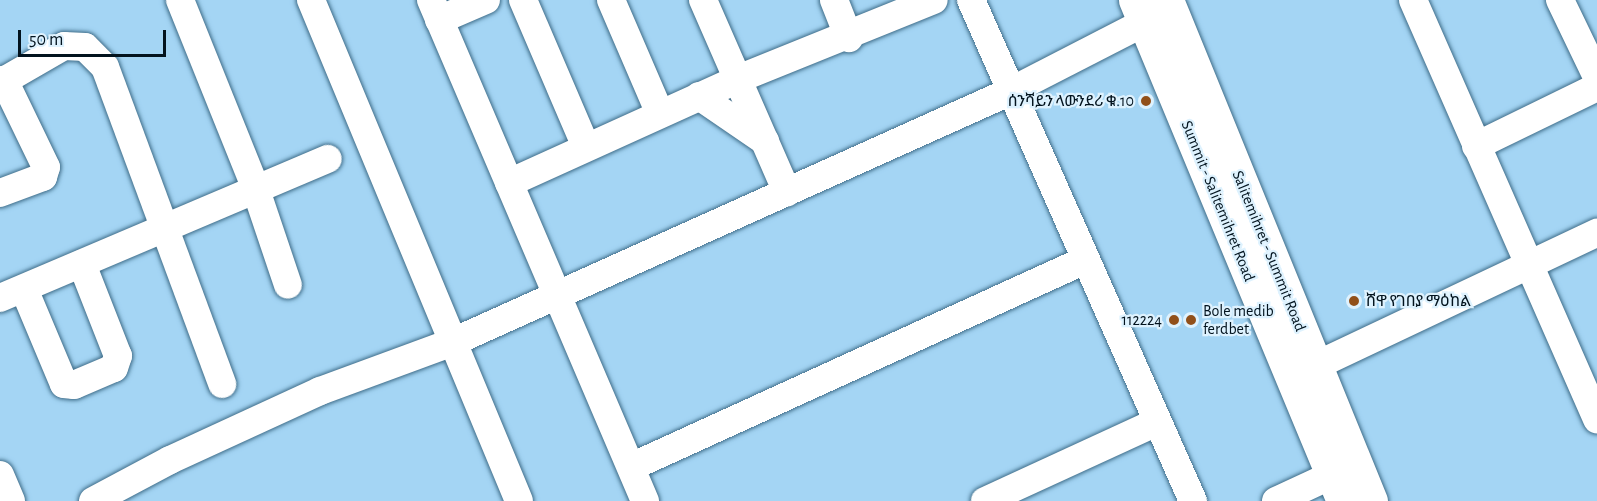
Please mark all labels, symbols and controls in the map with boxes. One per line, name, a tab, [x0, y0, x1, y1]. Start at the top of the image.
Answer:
scale bar	[21, 18, 170, 56]
text: 50 m	[29, 31, 63, 49]
place label: ሰንሻይን ላውንደሪ ቁ.10	[1008, 91, 1134, 111]
marker: ሰንሻይን ላውንደሪ ቁ.10	[1139, 94, 1153, 108]
street label: Summit - Salitemihret Road	[1177, 118, 1259, 284]
street label: Salitemihret - Summit Road	[1228, 168, 1310, 334]
place label: ሸዋ የገበያ ማዕከል	[1366, 291, 1471, 311]
marker: ሸዋ የገበያ ማዕከል	[1347, 294, 1361, 308]
place label: Bole medib ferdbet	[1203, 301, 1274, 339]
place label: 112224	[1121, 310, 1162, 330]
marker: 112224	[1167, 313, 1181, 327]
marker: Bole medib ferdbet	[1184, 313, 1198, 327]

